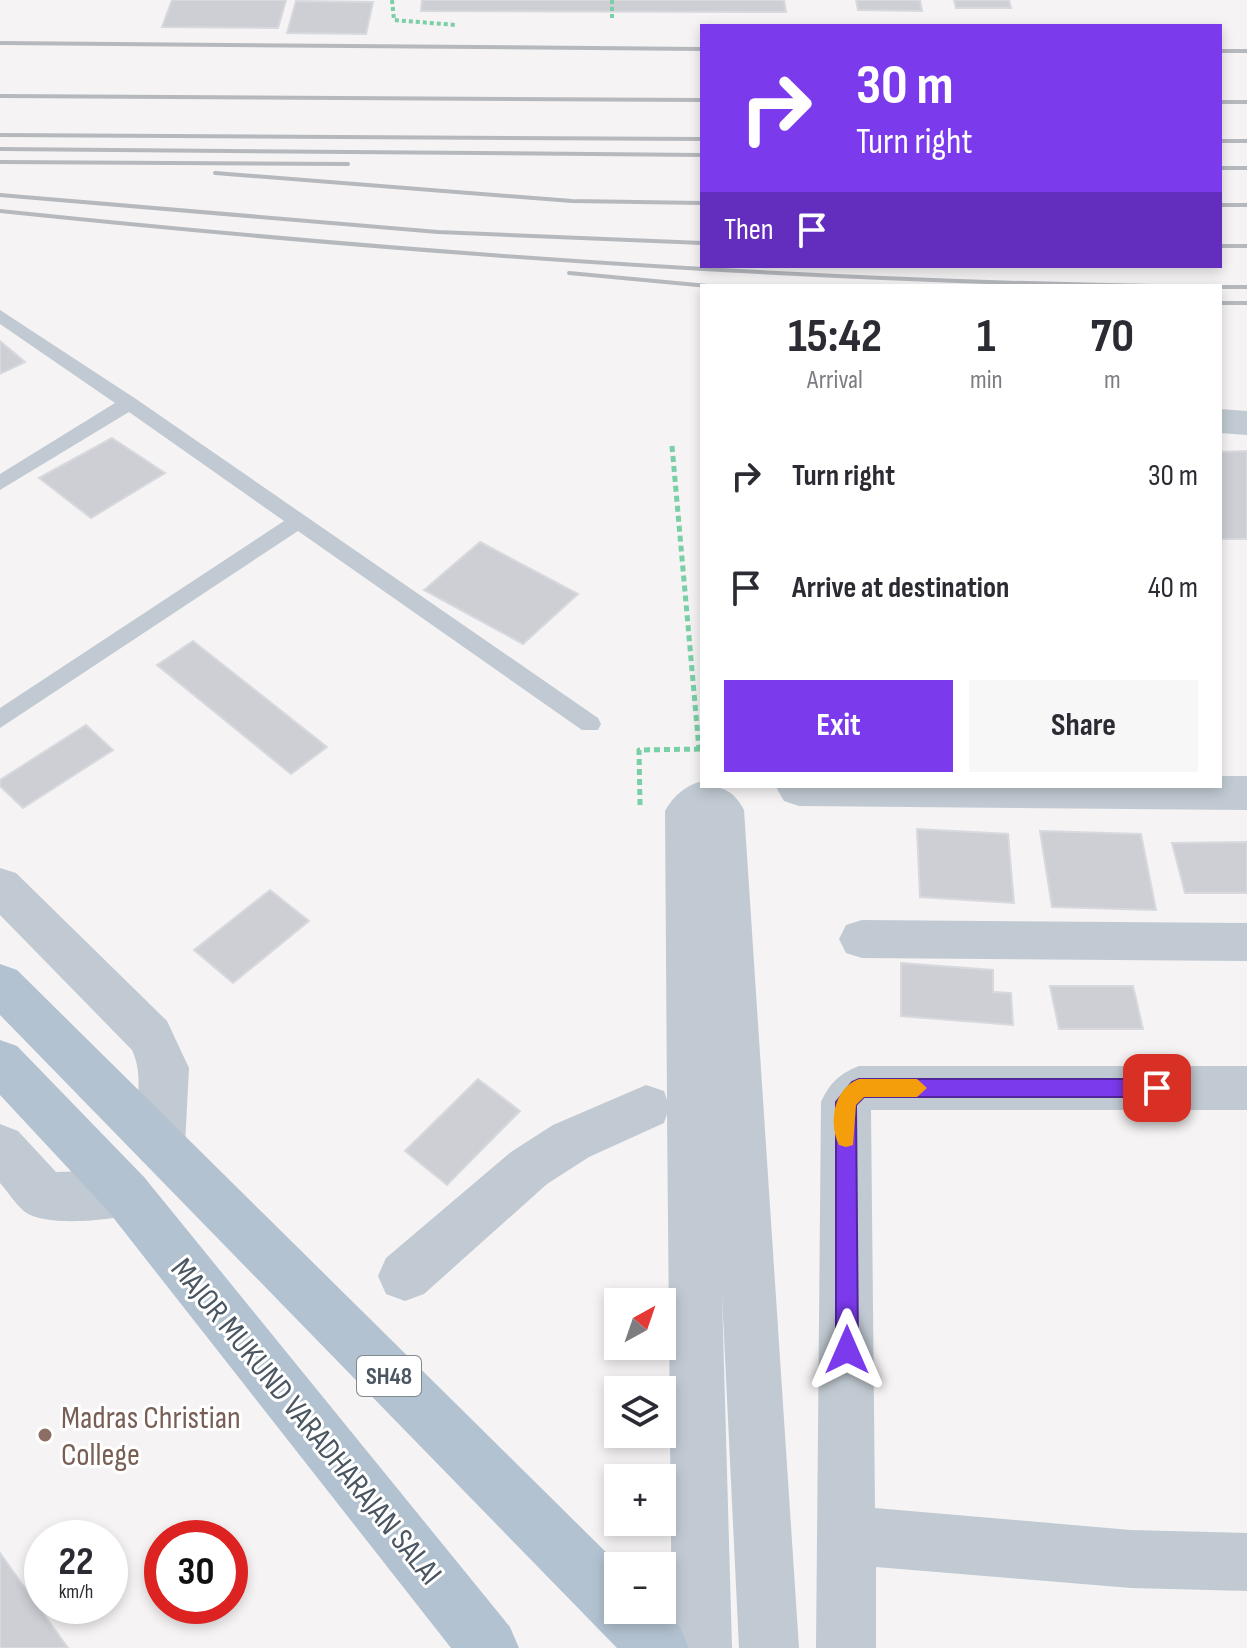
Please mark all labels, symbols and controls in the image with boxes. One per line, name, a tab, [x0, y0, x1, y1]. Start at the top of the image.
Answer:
text: 30 m	[856, 53, 954, 120]
icon: right	[724, 56, 828, 160]
text: Turn right	[856, 121, 973, 164]
icon: arrive	[790, 208, 834, 252]
text: Then	[724, 212, 774, 248]
text: 15:42	[788, 308, 882, 365]
text: 1	[977, 308, 996, 365]
text: 70	[1091, 308, 1134, 365]
text: Arrival	[807, 365, 863, 396]
text: min	[970, 365, 1003, 396]
text: m	[1104, 365, 1121, 396]
icon: right	[724, 454, 768, 498]
text: Turn right	[792, 458, 895, 494]
text: 30 m	[1148, 458, 1198, 494]
icon: arrive	[724, 566, 768, 610]
text: Arrive at destination	[792, 570, 1009, 606]
text: 40 m	[1148, 570, 1198, 606]
button: Exit	[724, 680, 953, 772]
button: Share	[969, 680, 1198, 772]
pin	[1123, 1054, 1191, 1122]
icon: arrive	[1135, 1066, 1179, 1110]
street label: MAJOR MUKUND VARADHARAJAN SALAI	[162, 1251, 450, 1593]
north arrow	[604, 1288, 676, 1360]
map controls	[604, 1288, 676, 1624]
position arrow	[805, 1308, 889, 1392]
road number: SH48	[357, 1356, 421, 1396]
button: layers	[604, 1376, 676, 1448]
place label: Madras Christian College	[61, 1399, 241, 1475]
marker: Madras Christian College	[36, 1426, 54, 1444]
button: +	[604, 1464, 676, 1536]
speed limit sign: 30	[144, 1520, 248, 1624]
text: 22	[58, 1538, 94, 1586]
button: −	[604, 1552, 676, 1624]
text: km/h	[59, 1580, 93, 1604]

